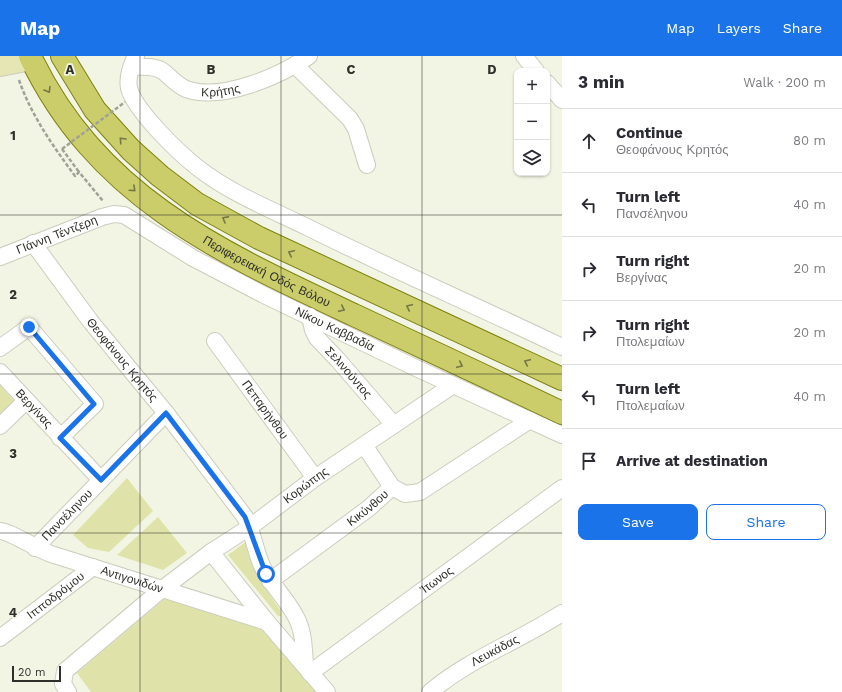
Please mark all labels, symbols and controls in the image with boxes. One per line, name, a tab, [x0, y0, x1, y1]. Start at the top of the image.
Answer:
text: Map	[20, 17, 60, 40]
text: Map	[666, 20, 695, 36]
text: Layers	[717, 20, 761, 36]
text: Share	[783, 20, 822, 36]
text: A	[66, 62, 75, 77]
text: B	[207, 62, 216, 77]
text: C	[347, 62, 356, 77]
text: D	[487, 62, 497, 77]
map controls	[514, 68, 550, 176]
button: +	[514, 68, 550, 104]
text: 3 min	[578, 72, 624, 92]
text: Walk · 200 m	[743, 75, 826, 90]
street label: Κρήτης	[201, 81, 241, 100]
one-way arrow	[44, 86, 51, 93]
button: −	[514, 104, 550, 140]
text: Continue	[616, 124, 683, 142]
text: 1	[10, 128, 16, 143]
icon: ahead	[578, 130, 600, 152]
text: 80 m	[793, 133, 826, 148]
one-way arrow	[120, 137, 127, 145]
button: layers	[514, 140, 550, 176]
text: Θεοφάνους Κρητός	[616, 142, 729, 157]
one-way arrow	[128, 184, 135, 191]
text: Turn left	[616, 188, 680, 206]
icon: left	[578, 194, 600, 216]
text: 40 m	[793, 197, 826, 212]
text: Πανσέληνου	[616, 206, 688, 221]
street label: ΓΙάννη Τέντζερη	[14, 213, 99, 257]
one-way arrow	[222, 217, 229, 224]
street label: Περιφερειακή Οδός Βόλου	[200, 233, 333, 310]
one-way arrow	[287, 250, 295, 258]
text: Turn right	[616, 252, 689, 270]
icon: right	[578, 258, 600, 280]
text: 20 m	[794, 261, 826, 276]
text: Βεργίνας	[616, 270, 668, 285]
text: 2	[9, 287, 17, 302]
street label: Νίκου Καββαδία	[293, 304, 377, 354]
one-way arrow	[338, 304, 346, 312]
one-way arrow	[406, 304, 413, 312]
street label: Θεοφάνους Κρητός	[84, 315, 161, 405]
text: Turn right	[616, 316, 689, 334]
route end	[20, 318, 38, 336]
icon: right	[578, 322, 600, 344]
text: 20 m	[794, 325, 826, 340]
text: Πτολεμαίων	[616, 334, 685, 349]
street label: Σελινούντος	[322, 344, 375, 401]
one-way arrow	[523, 359, 531, 367]
one-way arrow	[456, 360, 463, 368]
street label: Πεπαρήνθου	[239, 378, 291, 442]
text: Turn left	[616, 380, 680, 398]
street label: Βεργίνας	[13, 386, 56, 431]
icon: left	[578, 386, 600, 408]
text: 40 m	[793, 389, 826, 404]
text: Πτολεμαίων	[616, 398, 685, 413]
text: 3	[9, 446, 17, 461]
icon: arrive	[578, 450, 600, 472]
text: Arrive at destination	[616, 452, 768, 470]
street label: Κορώπης	[281, 464, 331, 506]
street label: Πανσέληνου	[39, 486, 95, 544]
street label: Κικύνθου	[344, 487, 391, 529]
button: Save	[578, 504, 698, 540]
button: Share	[706, 504, 826, 540]
street label: Αντιγονιδών	[99, 563, 165, 596]
street label: Ίτωνος	[417, 563, 456, 597]
route start	[257, 565, 275, 583]
street label: Ιπποδρόμου	[24, 569, 87, 622]
text: 4	[9, 605, 18, 620]
street label: Λευκάδας	[468, 632, 521, 669]
scale bar	[12, 664, 61, 683]
text: 20 m	[18, 666, 46, 679]

